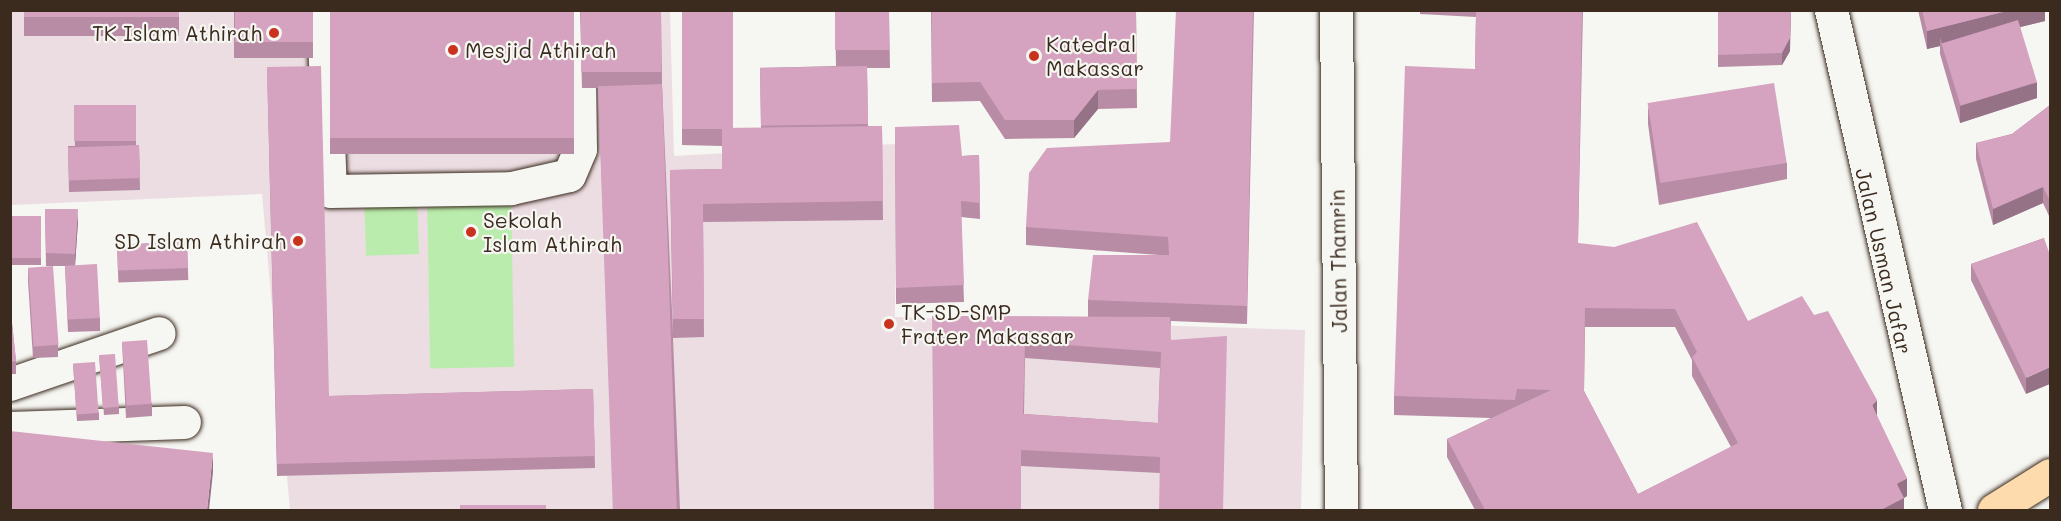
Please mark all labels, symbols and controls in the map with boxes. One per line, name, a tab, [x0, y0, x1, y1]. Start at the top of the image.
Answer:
place label: TK Islam Athirah	[92, 20, 262, 46]
marker: TK Islam Athirah	[267, 26, 281, 40]
place label: Katedral Makassar	[1046, 31, 1144, 81]
place label: Mesjid Athirah	[465, 37, 616, 63]
marker: Mesjid Athirah	[446, 43, 460, 57]
marker: Katedral Makassar	[1027, 49, 1041, 63]
street label: Jalan Usman Jafar	[1850, 166, 1918, 356]
street label: Jalan Thamrin	[1324, 189, 1352, 333]
place label: Sekolah Islam Athirah	[483, 207, 622, 257]
marker: Sekolah Islam Athirah	[464, 225, 478, 239]
place label: SD Islam Athirah	[114, 228, 286, 254]
marker: SD Islam Athirah	[291, 234, 305, 248]
place label: TK-SD-SMP Frater Makassar	[901, 299, 1074, 349]
marker: TK-SD-SMP Frater Makassar	[882, 317, 896, 331]

